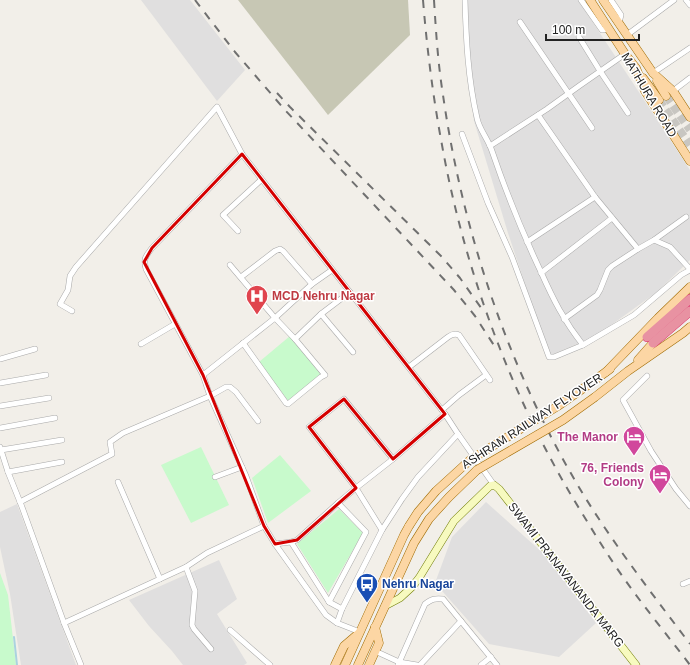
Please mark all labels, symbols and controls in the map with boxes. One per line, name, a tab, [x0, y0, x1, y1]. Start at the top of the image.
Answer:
scale bar	[546, 16, 639, 42]
text: 100 m	[552, 23, 585, 37]
street label: MATHURA ROAD	[618, 50, 680, 140]
hospital icon: MCD Nehru Nagar	[244, 283, 270, 316]
place label: MCD Nehru Nagar	[272, 289, 375, 303]
street label: ASHRAM RAILWAY FLYOVER	[459, 370, 605, 472]
hotel icon: The Manor	[621, 424, 647, 457]
place label: The Manor	[557, 430, 618, 444]
place label: 76, Friends Colony	[581, 461, 644, 489]
hotel icon: 76, Friends Colony	[647, 462, 673, 495]
street label: SWAMI PRANAVANANDA MARG	[505, 500, 627, 650]
bus stop icon: Nehru Nagar	[354, 571, 380, 604]
place label: Nehru Nagar	[382, 577, 454, 591]

